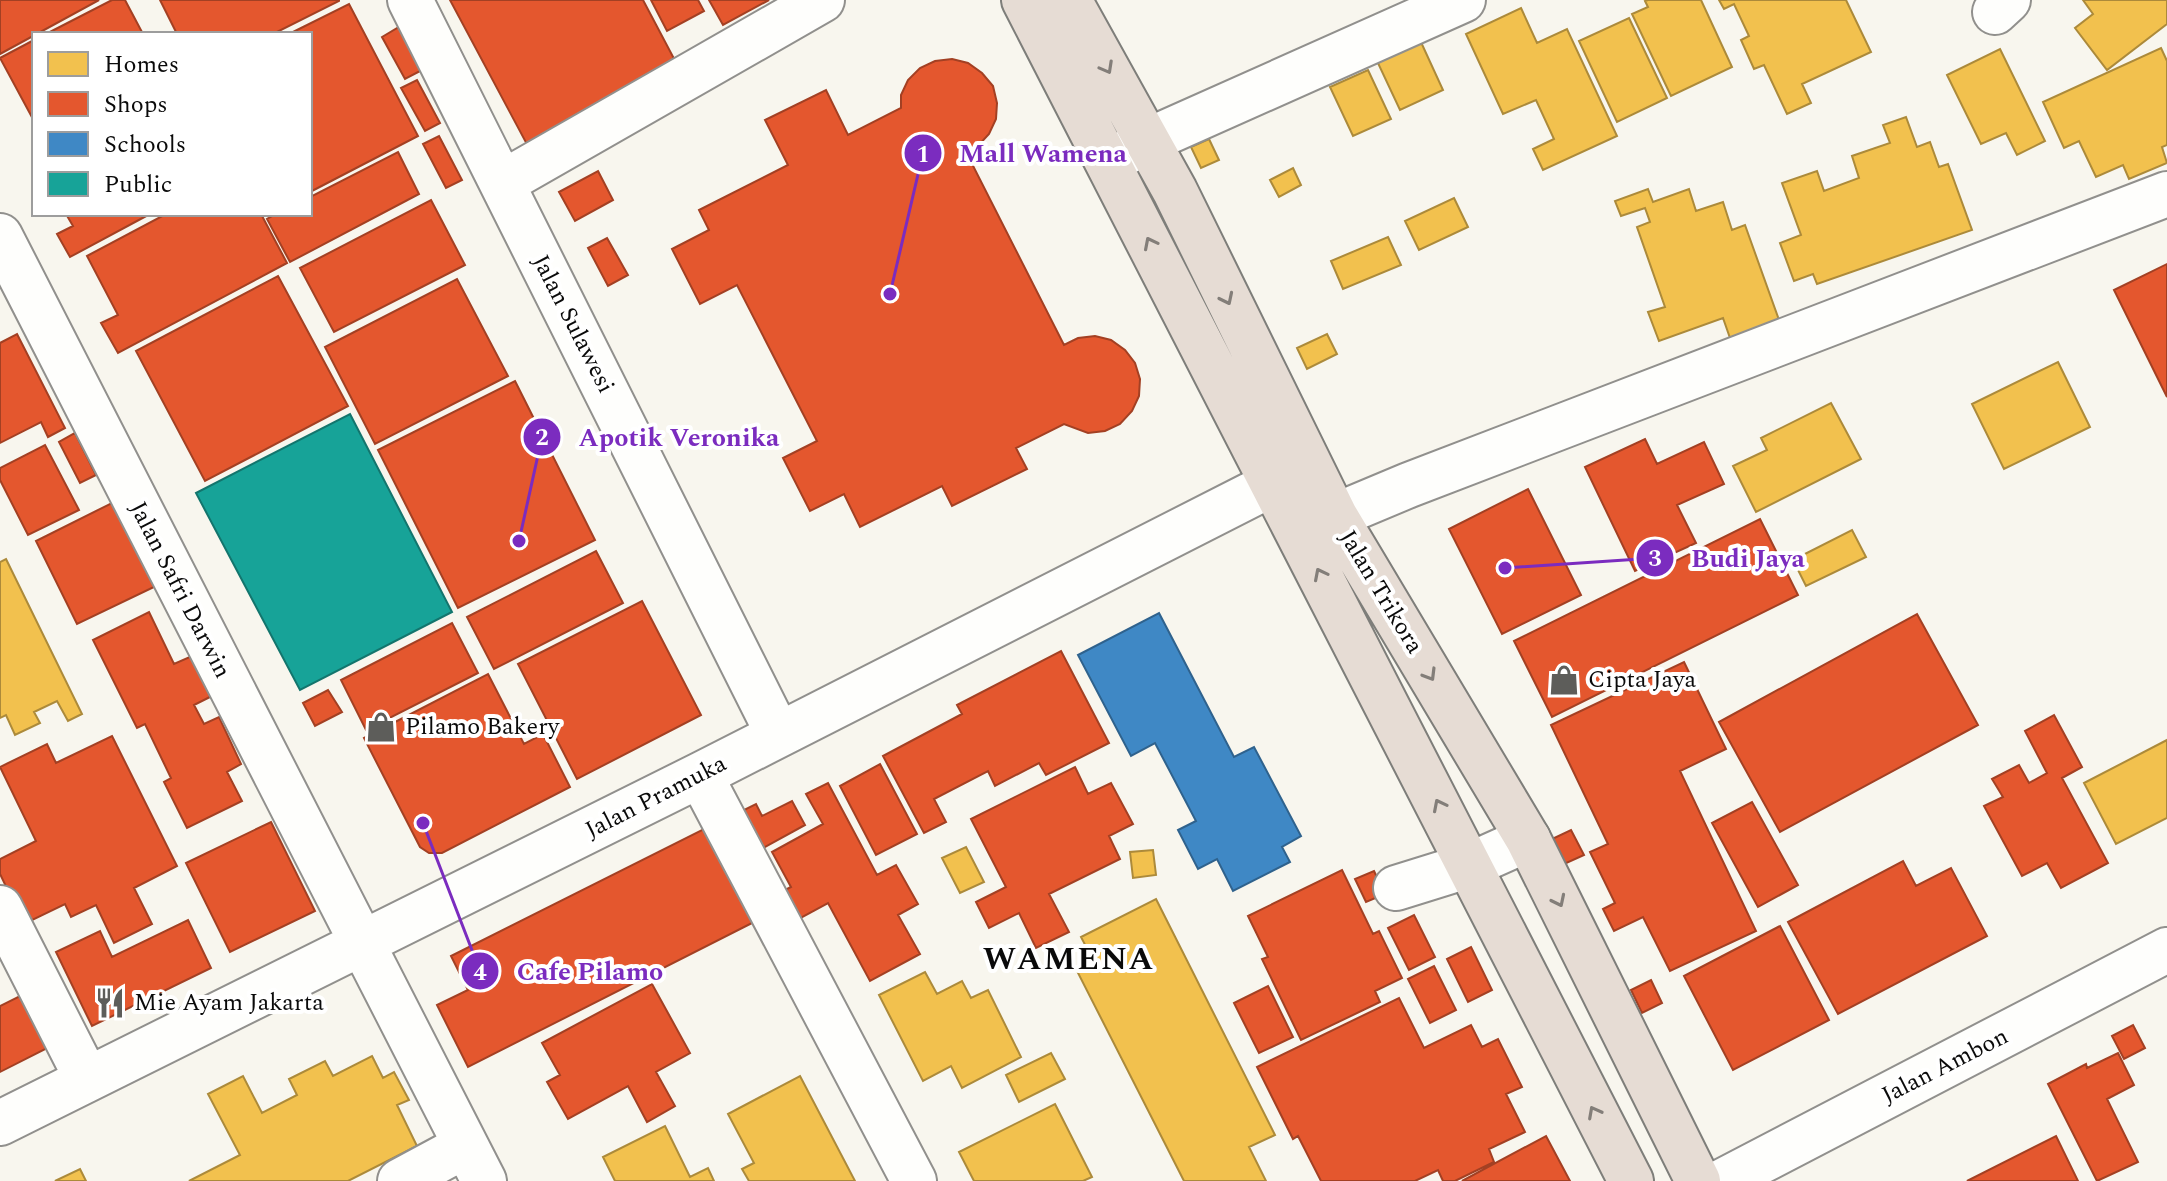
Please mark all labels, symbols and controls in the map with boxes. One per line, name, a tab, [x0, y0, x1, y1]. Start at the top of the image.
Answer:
legend	[32, 32, 312, 216]
text: Homes	[104, 47, 179, 83]
one-way arrow	[1097, 60, 1112, 74]
text: Shops	[104, 87, 168, 123]
text: Schools	[104, 127, 186, 163]
callout: Mall Wamena	[903, 128, 1143, 178]
text: Mall Wamena	[959, 134, 1128, 174]
text: 1	[916, 137, 930, 173]
text: Public	[104, 167, 172, 203]
one-way arrow	[1144, 237, 1160, 252]
street label: Jalan Sulawesi	[523, 248, 623, 400]
one-way arrow	[1217, 290, 1233, 305]
callout: Apotik Veronika	[522, 412, 795, 462]
text: Apotik Veronika	[579, 418, 780, 458]
text: 2	[535, 420, 549, 456]
street label: Jalan Safri Darwin	[120, 495, 240, 685]
street label: Jalan Trikora	[1330, 523, 1432, 661]
callout: Budi Jaya	[1635, 533, 1821, 583]
text: Budi Jaya	[1691, 539, 1806, 579]
text: 3	[1648, 541, 1662, 577]
one-way arrow	[1314, 568, 1330, 582]
place label: Cipta Jaya	[1588, 662, 1697, 698]
shop icon: Cipta Jaya	[1547, 663, 1581, 697]
one-way arrow	[1420, 666, 1436, 681]
place label: Pilamo Bakery	[405, 709, 561, 745]
shop icon: Pilamo Bakery	[364, 710, 398, 744]
street label: Jalan Pramuka	[579, 746, 733, 848]
one-way arrow	[1434, 799, 1449, 813]
one-way arrow	[1549, 892, 1564, 907]
district label: WAMENA	[983, 935, 1155, 984]
callout: Cafe Pilamo	[460, 946, 679, 996]
text: Cafe Pilamo	[517, 952, 663, 992]
text: 4	[473, 955, 487, 991]
place label: Mie Ayam Jakarta	[134, 985, 324, 1021]
restaurant icon: Mie Ayam Jakarta	[93, 986, 127, 1020]
street label: Jalan Ambon	[1875, 1019, 2015, 1113]
one-way arrow	[1589, 1106, 1604, 1120]

